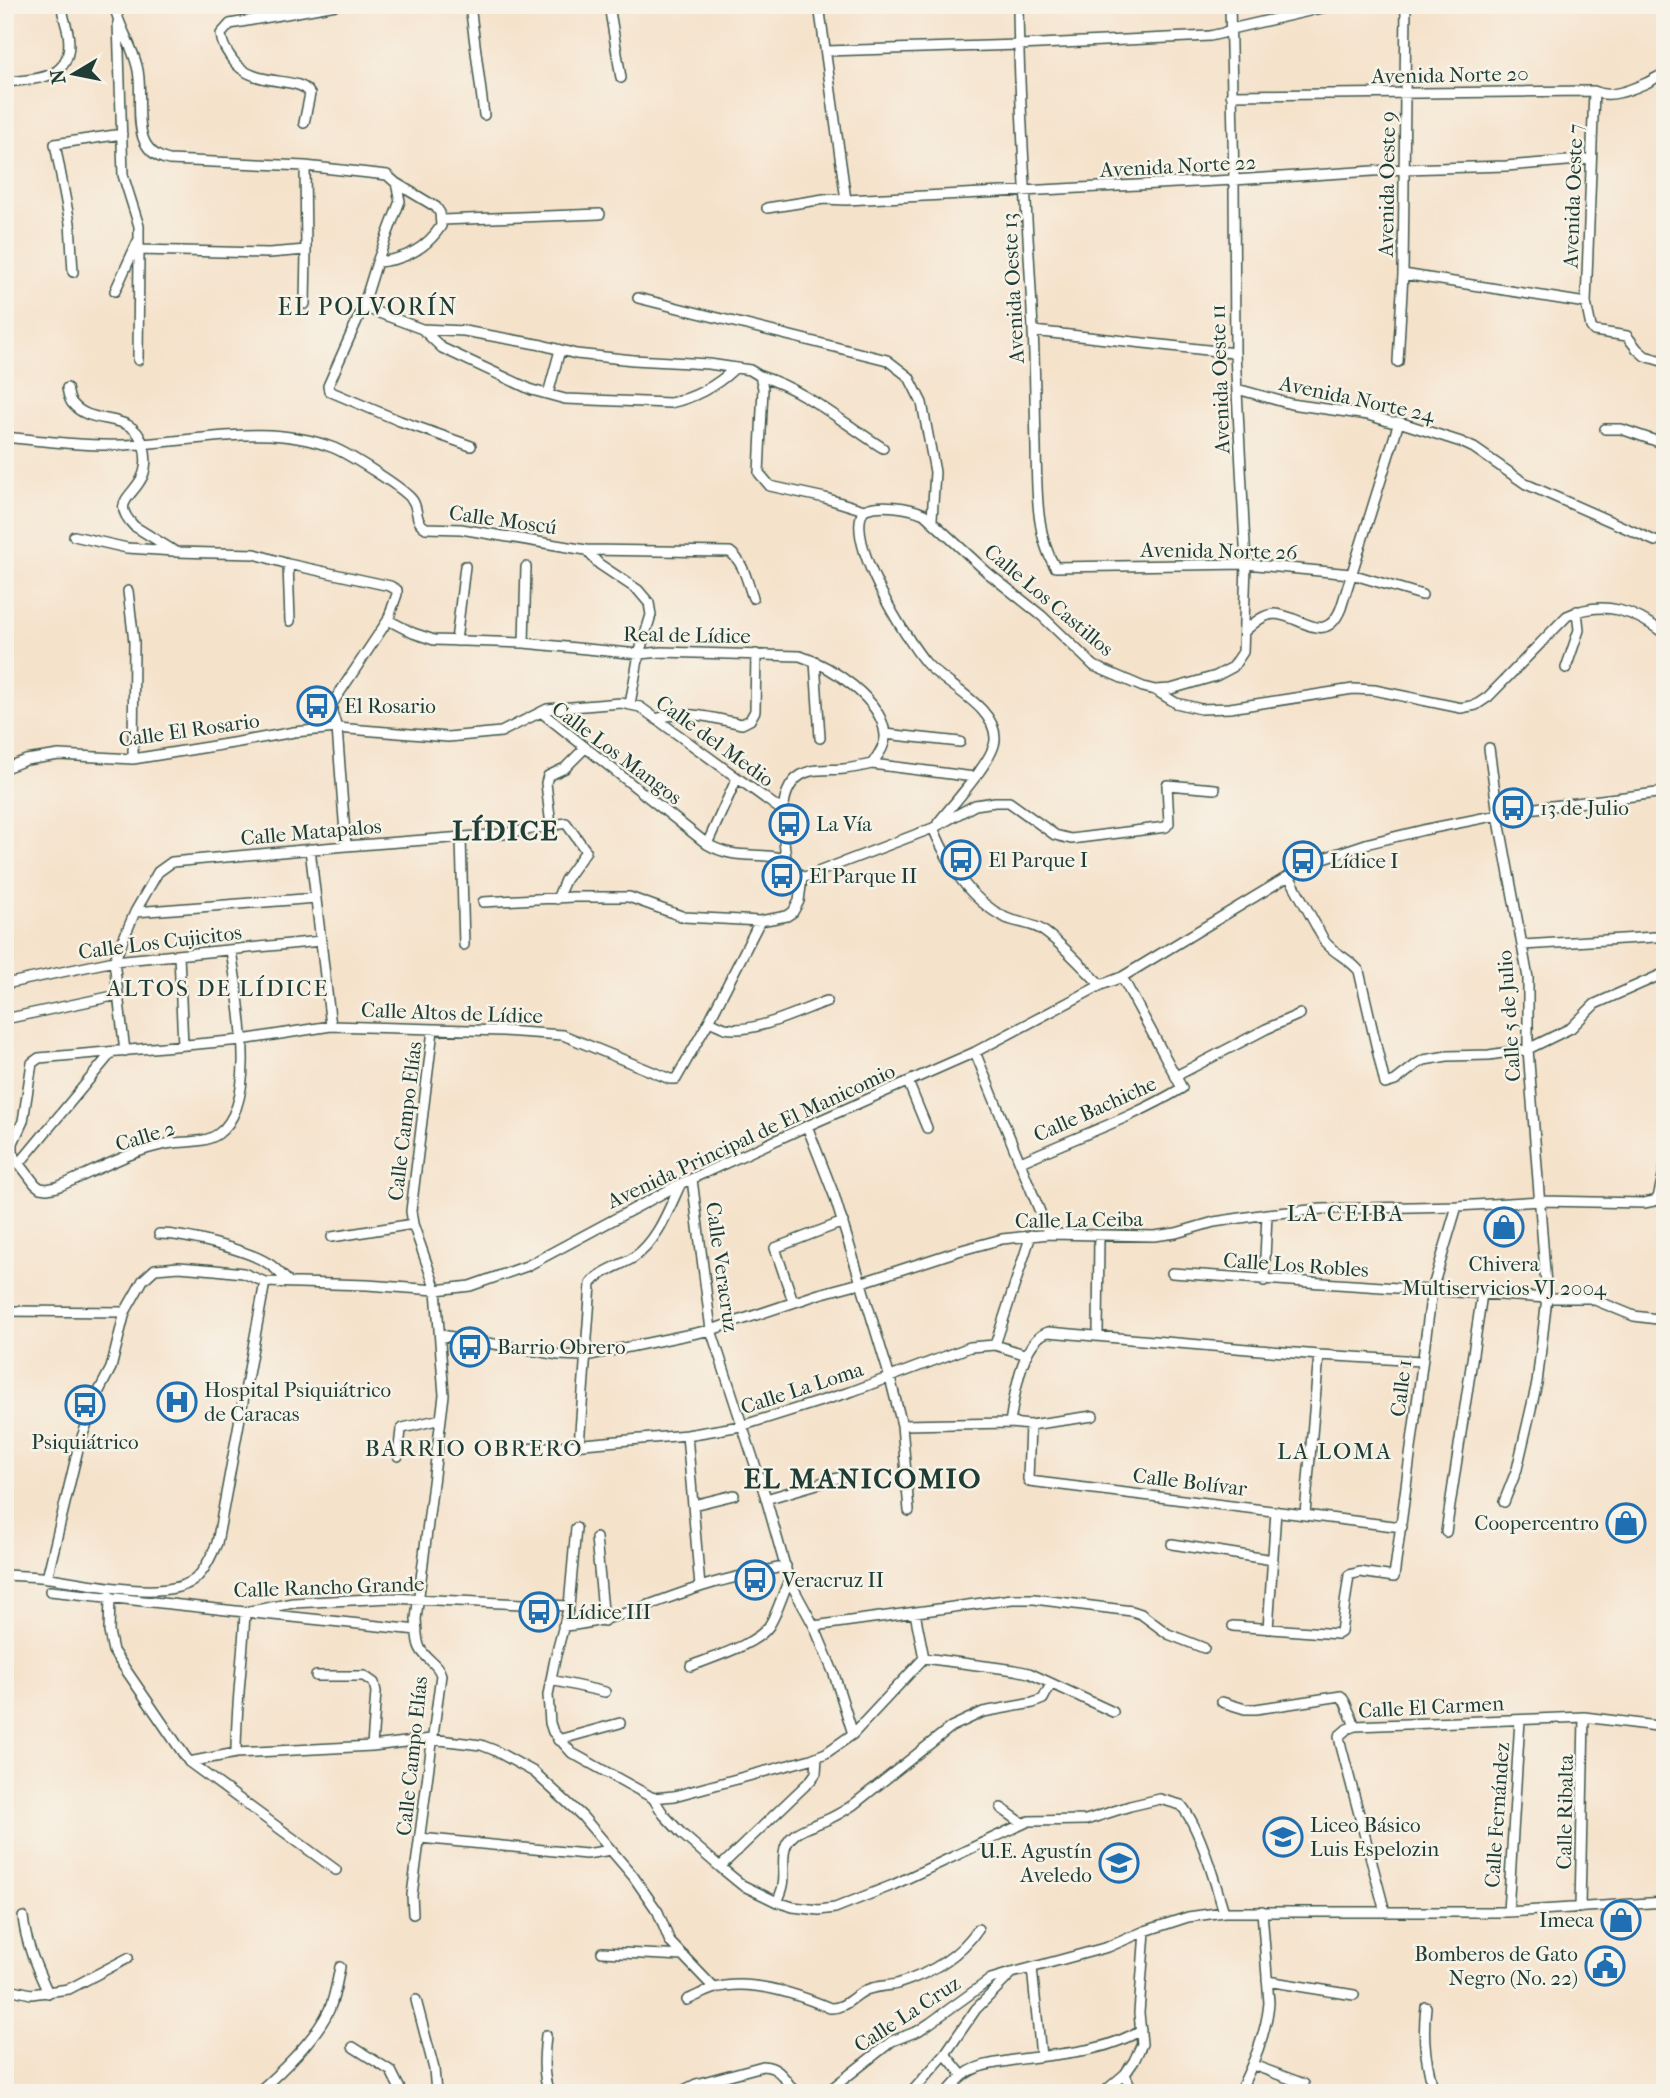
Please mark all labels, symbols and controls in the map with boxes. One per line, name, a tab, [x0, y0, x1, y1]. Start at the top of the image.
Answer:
north arrow	[38, 38, 108, 108]
street label: Avenida Norte 20	[1370, 62, 1529, 88]
text: N	[46, 67, 70, 86]
street label: Avenida Oeste 9	[1374, 111, 1400, 258]
street label: Avenida Oeste 7	[1558, 123, 1588, 270]
street label: Avenida Norte 22	[1098, 150, 1257, 182]
street label: Avenida Oeste 13	[997, 212, 1029, 365]
district label: EL POLVORÍN	[278, 292, 458, 321]
street label: Avenida Oeste 11	[1205, 304, 1235, 455]
street label: Avenida Norte 24	[1276, 371, 1437, 427]
street label: Calle Moscú	[448, 501, 559, 539]
street label: Avenida Norte 26	[1139, 538, 1298, 564]
street label: Calle Los Castillos	[980, 539, 1119, 661]
street label: Real de Lídice	[623, 622, 751, 648]
bus stop icon: El Rosario	[296, 685, 338, 727]
street label: Calle del Medio	[651, 690, 779, 792]
place label: El Rosario	[344, 694, 436, 718]
street label: Calle Los Mangos	[547, 696, 687, 810]
street label: Calle El Rosario	[117, 708, 261, 752]
bus stop icon: 13 de Julio	[1492, 787, 1534, 829]
place label: 13 de Julio	[1540, 796, 1629, 820]
bus stop icon: La Vía	[768, 803, 810, 845]
place label: La Vía	[816, 812, 872, 836]
street label: Calle Matapalos	[239, 814, 383, 850]
district label: LÍDICE	[452, 814, 560, 847]
bus stop icon: El Parque I	[940, 839, 982, 881]
bus stop icon: Lídice I	[1282, 840, 1324, 882]
place label: El Parque I	[988, 848, 1088, 872]
place label: Lídice I	[1330, 849, 1399, 873]
bus stop icon: El Parque II	[761, 855, 803, 897]
place label: El Parque II	[809, 864, 917, 888]
street label: Calle Los Cujicitos	[77, 920, 243, 964]
street label: Calle 5 de Julio	[1492, 949, 1526, 1083]
district label: ALTOS DE LÍDICE	[106, 975, 329, 1002]
street label: Calle Altos de Lídice	[361, 998, 543, 1028]
street label: Calle Campo Elías	[383, 1040, 427, 1202]
street label: Avenida Principal de El Manicomio	[602, 1059, 899, 1214]
street label: Calle Bachiche	[1030, 1071, 1160, 1147]
street label: Calle 2	[112, 1116, 178, 1156]
street label: Calle Veracruz	[701, 1200, 743, 1334]
district label: LA CEIBA	[1287, 1200, 1405, 1227]
shop icon: Chivera Multiservicios VJ 2004	[1483, 1206, 1525, 1248]
street label: Calle La Ceiba	[1015, 1207, 1144, 1233]
street label: Calle Los Robles	[1222, 1248, 1370, 1282]
place label: Chivera Multiservicios VJ 2004	[1402, 1252, 1607, 1300]
bus stop icon: Barrio Obrero	[449, 1326, 491, 1368]
place label: Barrio Obrero	[497, 1335, 626, 1359]
street label: Calle La Loma	[738, 1357, 867, 1419]
street label: Calle 1	[1386, 1358, 1416, 1418]
place label: Hospital Psiquiátrico de Caracas	[204, 1378, 391, 1426]
hospital icon: Hospital Psiquiátrico de Caracas	[156, 1381, 198, 1423]
bus stop icon: Psiquiátrico	[64, 1384, 106, 1426]
place label: Psiquiátrico	[31, 1430, 139, 1454]
district label: BARRIO OBRERO	[365, 1435, 583, 1462]
district label: LA LOMA	[1277, 1438, 1393, 1465]
district label: EL MANICOMIO	[744, 1462, 982, 1495]
street label: Calle Bolívar	[1131, 1463, 1249, 1501]
shop icon: Coopercentro	[1605, 1502, 1647, 1544]
place label: Coopercentro	[1474, 1511, 1599, 1535]
bus stop icon: Veracruz II	[734, 1559, 776, 1601]
place label: Veracruz II	[781, 1568, 884, 1592]
street label: Calle Rancho Grande	[233, 1572, 425, 1602]
bus stop icon: Lídice III	[518, 1591, 560, 1633]
place label: Lídice III	[566, 1600, 651, 1624]
street label: Calle Campo Elías	[392, 1675, 432, 1837]
street label: Calle El Carmen	[1357, 1691, 1505, 1723]
street label: Calle Fernández	[1480, 1741, 1514, 1889]
street label: Calle Ribalta	[1552, 1754, 1578, 1870]
place label: Liceo Básico Luis Espelozin	[1310, 1813, 1439, 1861]
school or university icon: Liceo Básico Luis Espelozin	[1262, 1816, 1304, 1858]
place label: U.E. Agustín Aveledo	[980, 1839, 1092, 1887]
school or university icon: U.E. Agustín Aveledo	[1098, 1842, 1140, 1884]
shop icon: Imeca	[1600, 1899, 1642, 1941]
place label: Imeca	[1539, 1908, 1594, 1932]
place label: Bomberos de Gato Negro (No. 22)	[1414, 1942, 1578, 1990]
public building icon: Bomberos de Gato Negro (No. 22)	[1584, 1945, 1626, 1987]
street label: Calle La Cruz	[850, 1971, 964, 2057]

